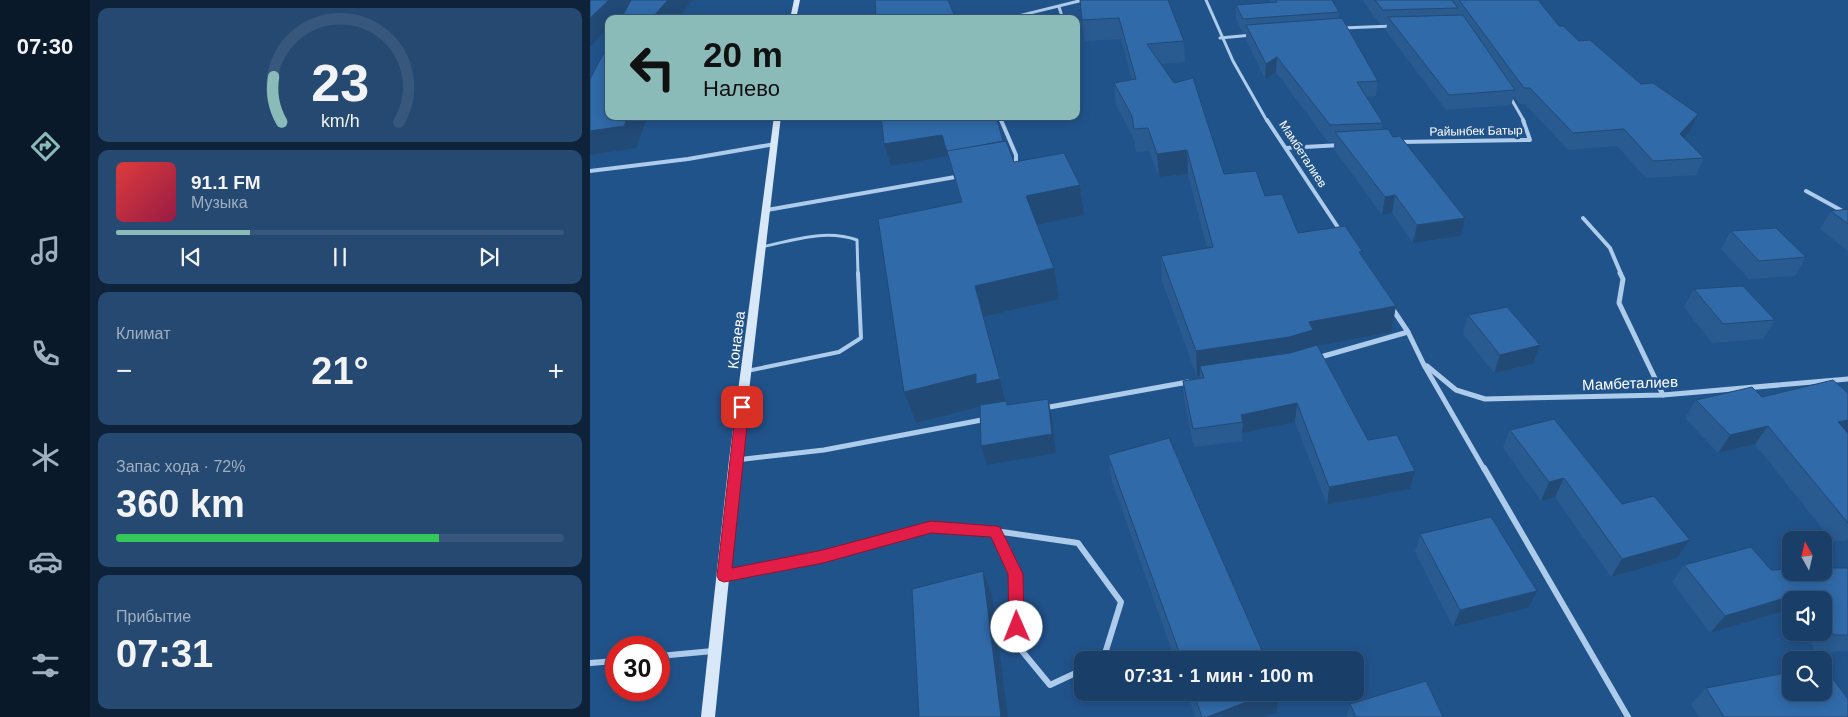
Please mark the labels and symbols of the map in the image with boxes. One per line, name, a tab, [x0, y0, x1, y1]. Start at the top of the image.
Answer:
street label: Мамбеталиев	[1276, 118, 1330, 190]
street label: Райынбек Батыр	[1429, 123, 1523, 139]
street label: Конаева	[724, 309, 748, 370]
street label: Мамбеталиев	[1582, 373, 1678, 393]
pin	[721, 386, 763, 428]
north arrow	[1782, 531, 1832, 581]
position arrow	[990, 600, 1042, 652]
speed limit sign: 30	[605, 636, 670, 701]

